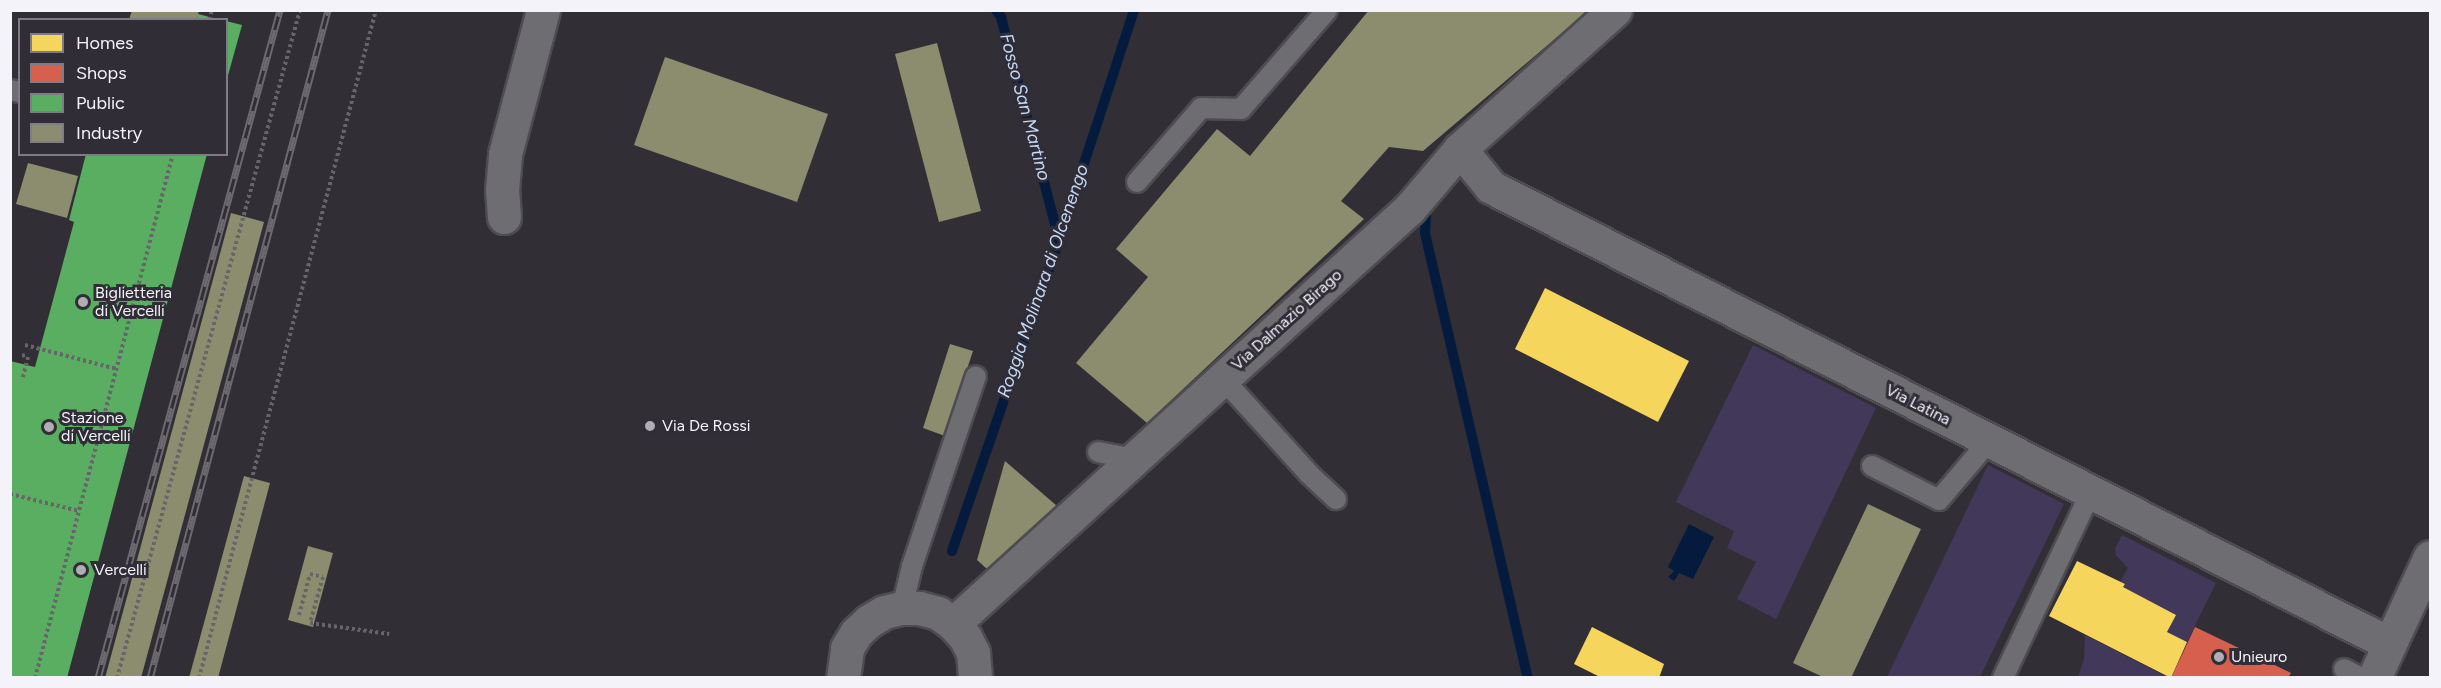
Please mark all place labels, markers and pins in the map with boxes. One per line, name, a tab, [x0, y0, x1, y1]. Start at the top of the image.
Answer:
place label: Biglietteria di Vercelli	[95, 283, 172, 321]
marker: Biglietteria di Vercelli	[76, 295, 90, 309]
place label: Stazione di Vercelli	[61, 408, 131, 446]
place label: Via De Rossi	[662, 416, 751, 436]
marker: Via De Rossi	[643, 419, 657, 433]
marker: Stazione di Vercelli	[42, 420, 56, 434]
place label: Vercelli	[94, 560, 147, 580]
marker: Vercelli	[72, 561, 90, 579]
place label: Unieuro	[2231, 647, 2287, 667]
marker: Unieuro	[2212, 650, 2226, 664]

